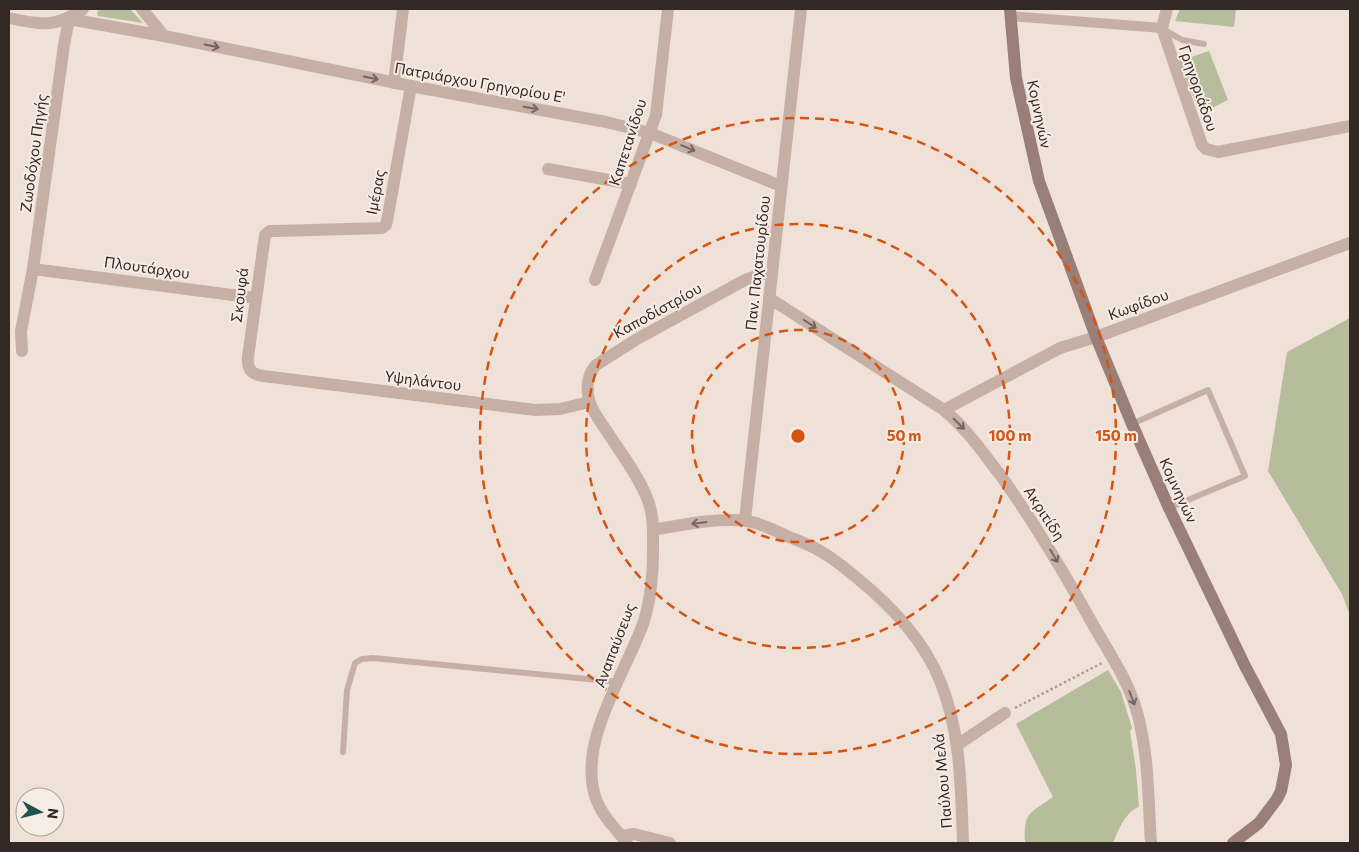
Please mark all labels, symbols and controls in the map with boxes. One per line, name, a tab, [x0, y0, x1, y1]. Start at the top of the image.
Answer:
one-way arrow	[203, 42, 219, 51]
street label: Γρηγοριάδου	[1176, 43, 1222, 133]
street label: Πατριάρχου Γρηγορίου Ε'	[393, 58, 567, 106]
one-way arrow	[363, 74, 379, 84]
street label: Κομνηνών	[1024, 78, 1056, 150]
street label: Ζωοδόχου Πηγής	[16, 93, 50, 213]
street label: Καπετανίδου	[604, 96, 650, 188]
one-way arrow	[522, 104, 538, 113]
one-way arrow	[680, 144, 695, 153]
street label: Ιμέρας	[362, 168, 388, 216]
street label: Παν. Παχατουρίδου	[741, 195, 773, 331]
street label: Πλουτάρχου	[103, 252, 191, 282]
street label: Σκουφά	[227, 267, 251, 323]
street label: Καποδίστρίου	[610, 278, 704, 342]
street label: Κωφίδου	[1105, 285, 1171, 323]
one-way arrow	[803, 319, 817, 329]
street label: Υψηλάντου	[384, 366, 462, 394]
one-way arrow	[953, 418, 966, 430]
text: 50 m	[887, 426, 921, 444]
text: 100 m	[989, 426, 1031, 444]
text: 150 m	[1095, 426, 1137, 444]
centre of rings	[789, 427, 807, 445]
street label: Κομνηνών	[1156, 455, 1202, 526]
street label: Ακριτίδη	[1021, 483, 1069, 543]
one-way arrow	[691, 518, 707, 528]
one-way arrow	[1049, 549, 1059, 563]
street label: Αναπαύσεως	[590, 600, 638, 690]
one-way arrow	[1128, 690, 1137, 705]
street label: Παύλου Μελά	[929, 733, 955, 829]
north arrow	[15, 787, 65, 837]
text: N	[44, 807, 62, 820]

